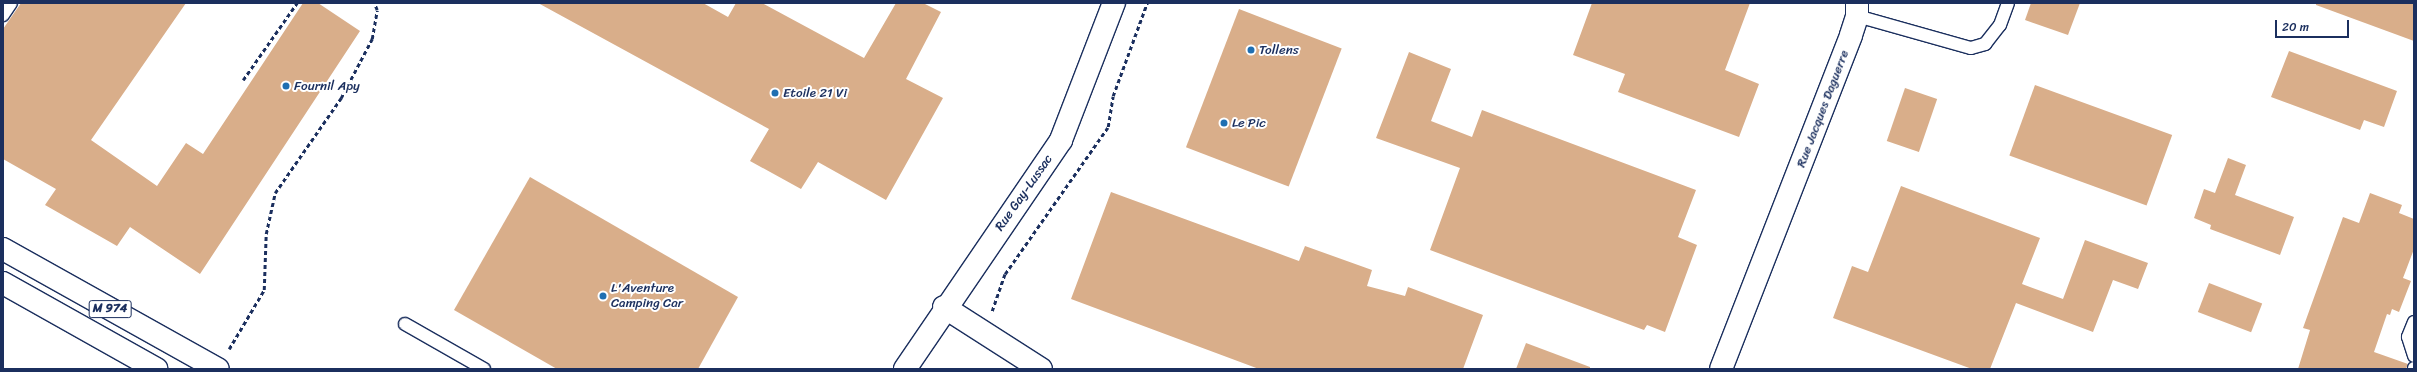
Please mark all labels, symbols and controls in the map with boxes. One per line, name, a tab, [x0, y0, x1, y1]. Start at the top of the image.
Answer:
scale bar	[2277, 12, 2351, 38]
text: 20 m	[2282, 16, 2309, 38]
place label: Tollens	[1259, 42, 1299, 58]
marker: Tollens	[1246, 45, 1256, 55]
street label: Rue Jacques Daguerre	[1794, 48, 1852, 170]
place label: Fournil Apy	[294, 78, 360, 94]
marker: Fournil Apy	[281, 81, 291, 91]
place label: Etoile 21 Vi	[783, 85, 847, 101]
marker: Etoile 21 Vi	[770, 88, 780, 98]
place label: Le Pic	[1232, 115, 1266, 131]
marker: Le Pic	[1219, 118, 1229, 128]
street label: Rue Gay-Lussac	[992, 152, 1056, 234]
place label: L'Aventure Camping Car	[611, 281, 683, 312]
marker: L'Aventure Camping Car	[598, 291, 608, 301]
road number: M 974	[88, 299, 132, 319]

